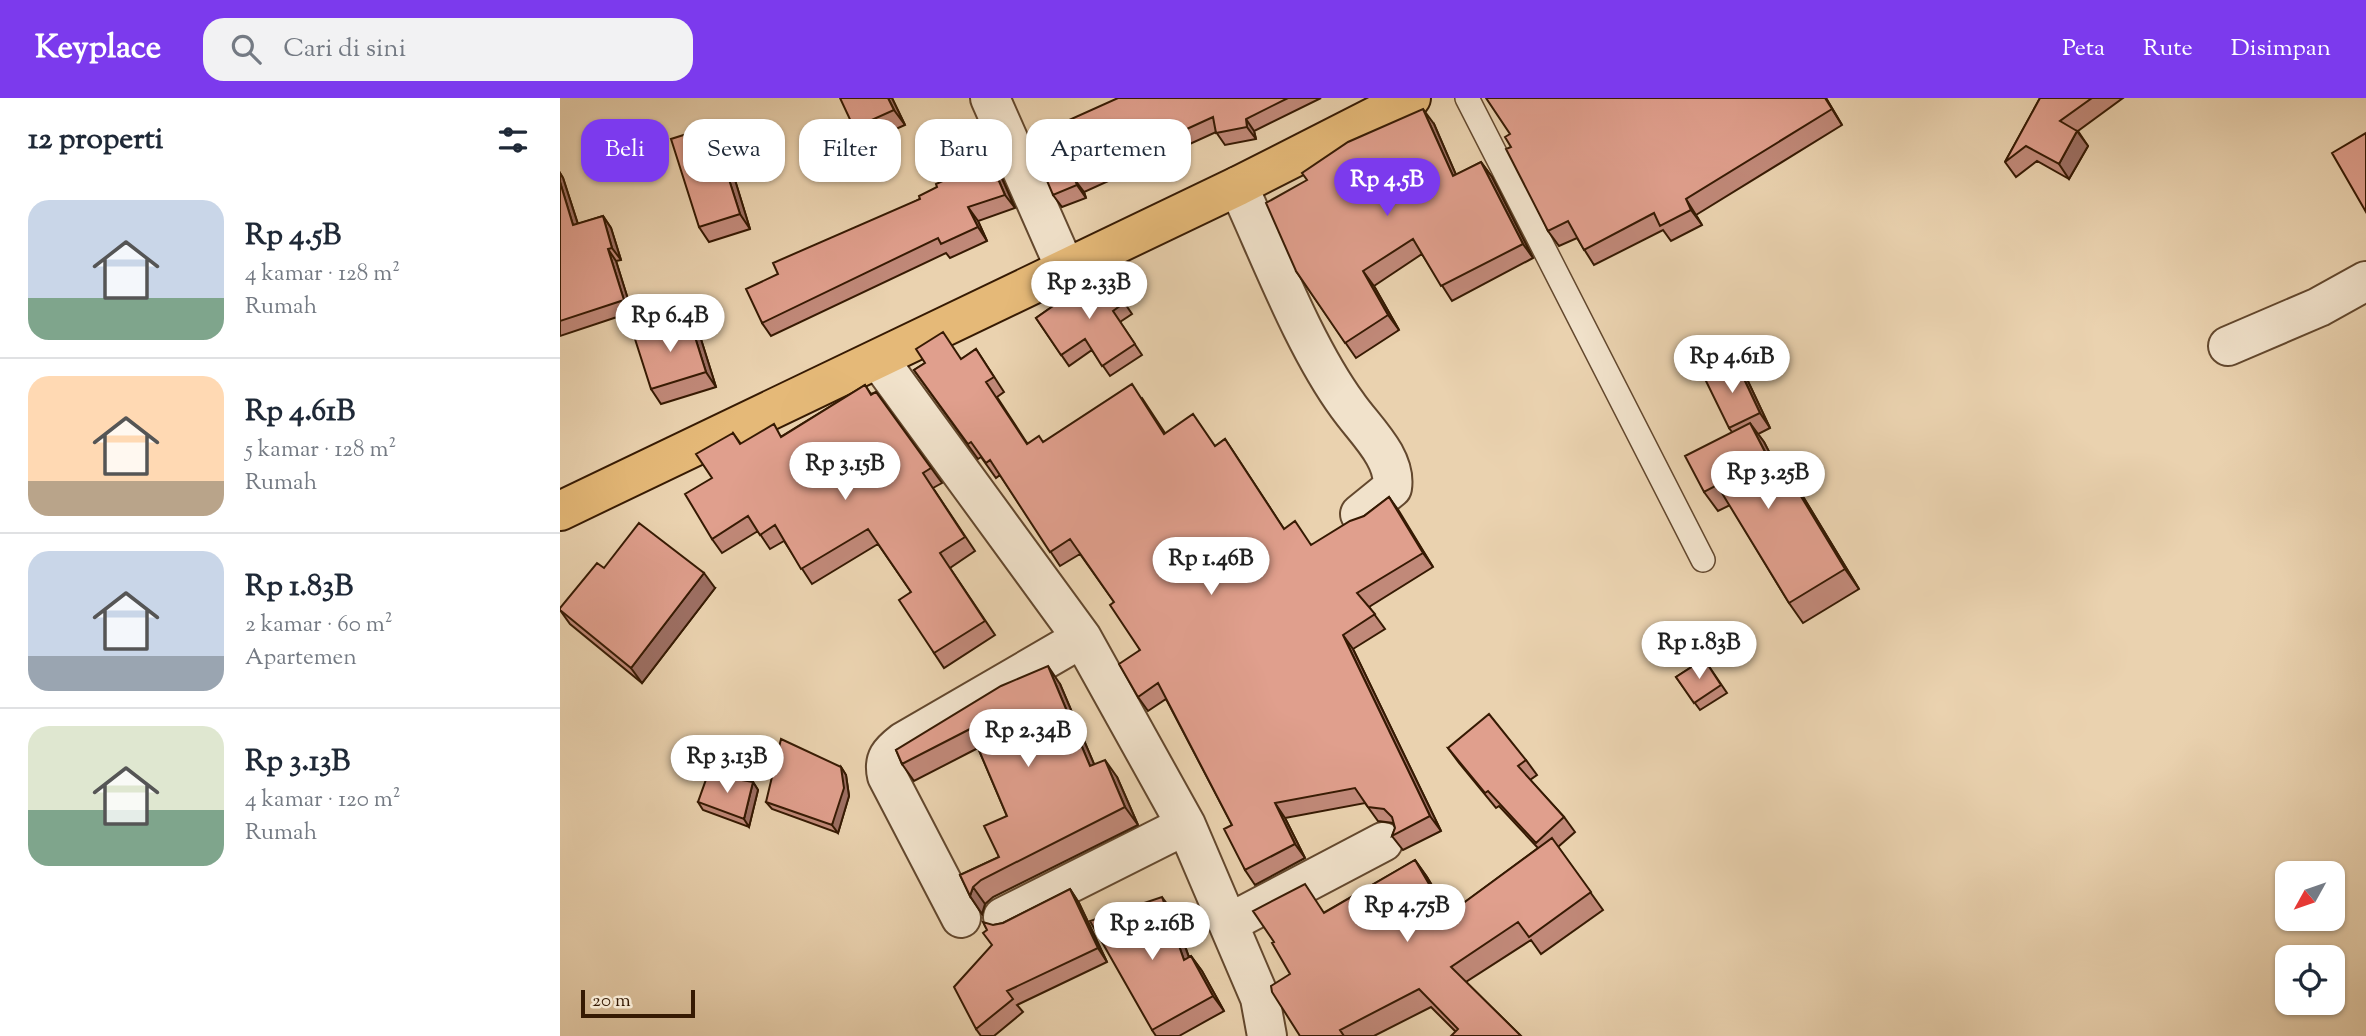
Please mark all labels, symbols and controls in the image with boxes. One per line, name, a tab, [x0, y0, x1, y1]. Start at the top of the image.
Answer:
search box	[203, 18, 693, 81]
text: Keyplace	[35, 25, 161, 73]
icon: search	[227, 30, 265, 68]
text: Cari di sini	[283, 31, 406, 68]
text: Peta	[2062, 32, 2105, 66]
text: Rute	[2143, 32, 2193, 66]
text: Disimpan	[2231, 32, 2331, 66]
text: 12 properti	[28, 119, 163, 162]
chip: Beli	[581, 119, 669, 182]
chip: Sewa	[683, 119, 785, 182]
chip: Filter	[799, 119, 901, 182]
chip: Baru	[915, 119, 1012, 182]
chip: Apartemen	[1026, 119, 1191, 182]
icon: filters	[494, 121, 532, 159]
pin: Rp 4.5B	[1322, 158, 1452, 218]
text: Rp 4.5B	[1350, 164, 1424, 197]
text: Rp 4.5B	[245, 215, 341, 258]
icon: home	[84, 228, 168, 312]
text: 4 kamar · 128 m²	[245, 258, 400, 291]
pin: Rp 2.33B	[1017, 262, 1161, 321]
text: Rp 2.33B	[1047, 267, 1131, 300]
text: Rumah	[245, 291, 317, 324]
pin: Rp 6.4B	[605, 294, 735, 354]
text: Rp 6.4B	[632, 300, 708, 333]
pin: Rp 4.61B	[1660, 336, 1804, 395]
text: Rp 4.61B	[1690, 341, 1774, 374]
text: Rp 4.61B	[245, 391, 355, 434]
icon: home	[84, 404, 168, 488]
text: 5 kamar · 128 m²	[245, 434, 396, 467]
pin: Rp 3.15B	[773, 442, 917, 502]
text: Rp 3.15B	[805, 448, 885, 481]
pin: Rp 3.25B	[1696, 452, 1840, 511]
text: Rp 3.25B	[1727, 457, 1809, 490]
text: Rumah	[245, 467, 317, 500]
pin: Rp 1.46B	[1139, 538, 1283, 597]
text: Rp 1.46B	[1169, 543, 1253, 576]
text: Rp 1.83B	[245, 566, 353, 609]
icon: home	[84, 579, 168, 663]
text: 2 kamar · 60 m²	[245, 609, 393, 642]
pin: Rp 1.83B	[1627, 622, 1771, 681]
text: Rp 1.83B	[1658, 627, 1740, 660]
text: Apartemen	[245, 642, 357, 675]
pin: Rp 2.34B	[956, 710, 1100, 769]
text: Rp 2.34B	[985, 715, 1071, 748]
pin: Rp 3.13B	[655, 736, 799, 795]
text: Rp 3.13B	[245, 741, 350, 784]
text: Rp 3.13B	[687, 741, 767, 774]
icon: home	[84, 754, 168, 838]
text: 4 kamar · 120 m²	[245, 784, 401, 817]
text: Rumah	[245, 817, 317, 850]
north arrow	[2275, 861, 2345, 931]
map controls	[2275, 861, 2345, 1015]
pin: Rp 4.75B	[1335, 884, 1479, 944]
text: Rp 4.75B	[1364, 890, 1450, 923]
pin: Rp 2.16B	[1080, 902, 1224, 962]
text: Rp 2.16B	[1110, 908, 1194, 941]
button: locate	[2275, 945, 2345, 1015]
scale bar	[581, 987, 695, 1019]
text: 20 m	[592, 988, 631, 1015]

